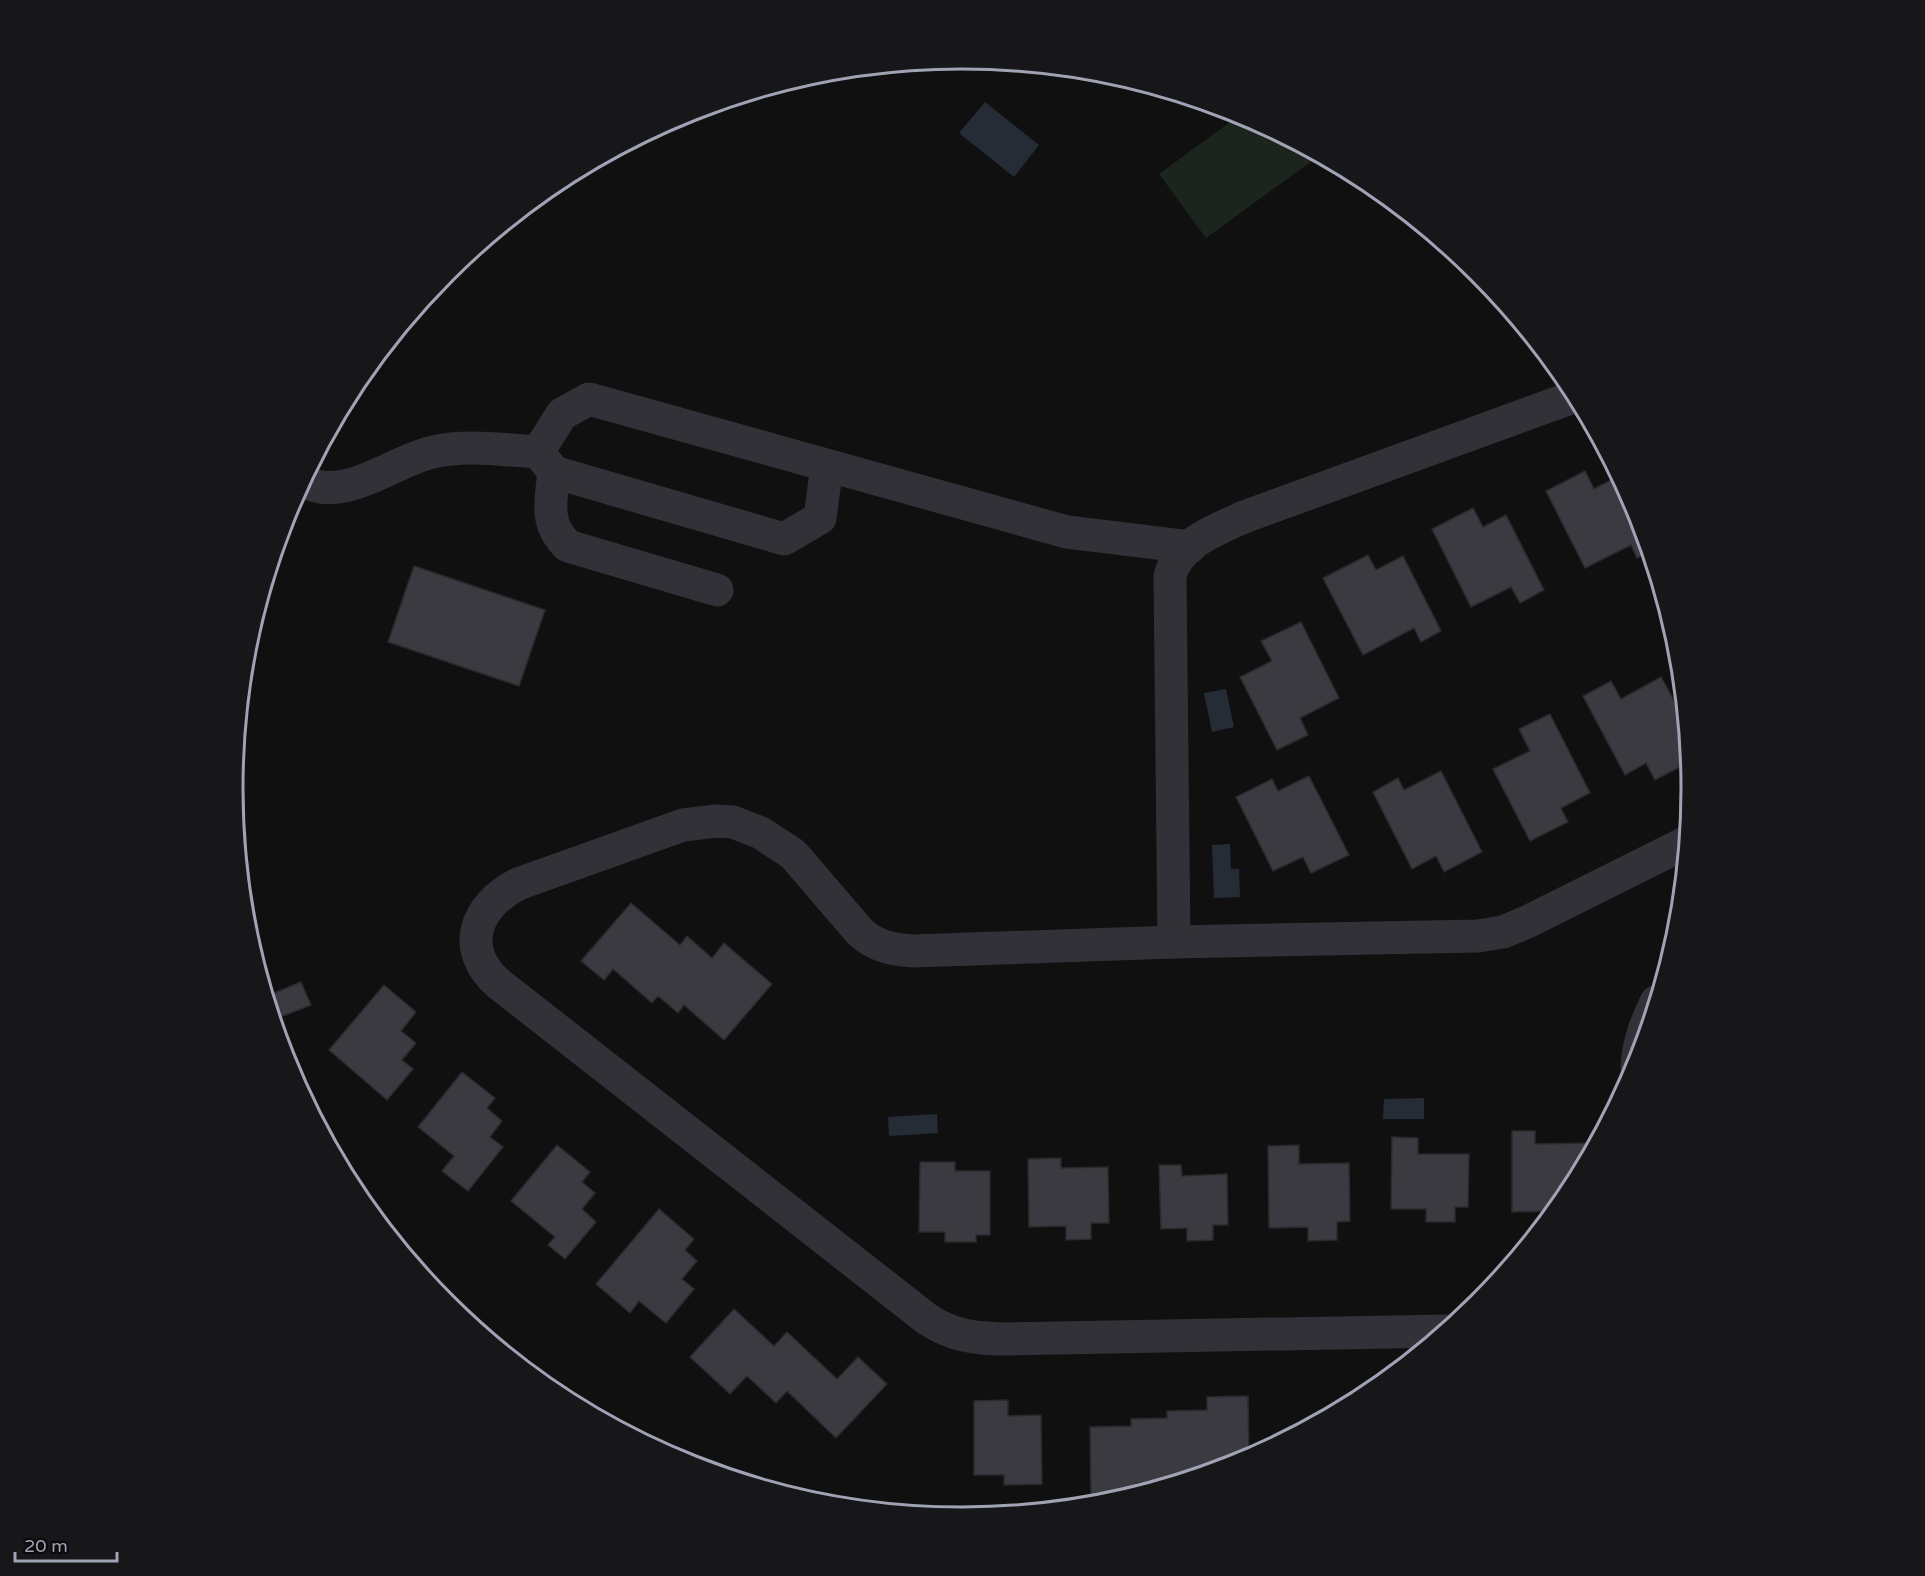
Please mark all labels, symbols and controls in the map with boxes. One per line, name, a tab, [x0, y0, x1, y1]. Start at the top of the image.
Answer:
scale bar	[15, 1525, 117, 1563]
text: 20 m	[24, 1535, 68, 1557]

